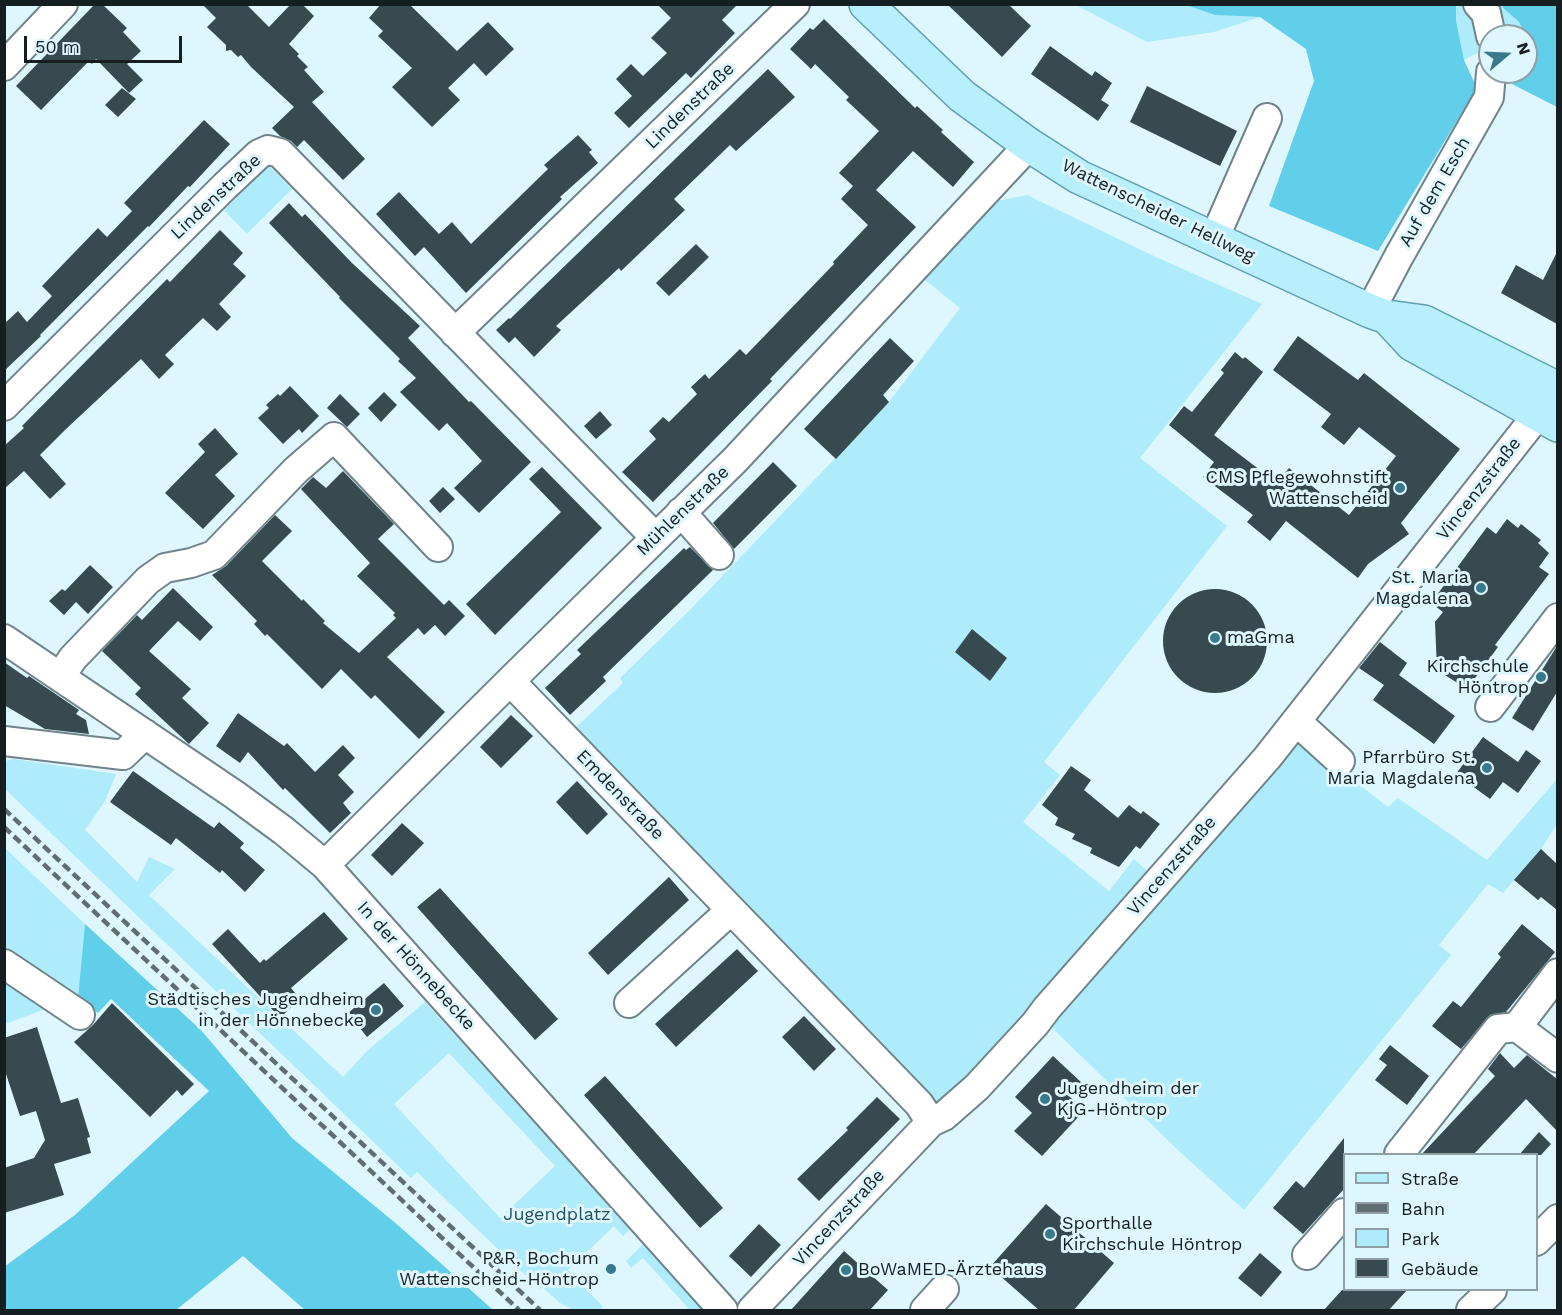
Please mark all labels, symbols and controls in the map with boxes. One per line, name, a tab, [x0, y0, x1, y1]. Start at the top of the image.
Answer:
scale bar	[27, 24, 184, 62]
north arrow	[1478, 24, 1538, 84]
text: 50 m	[35, 36, 80, 57]
text: N	[1513, 40, 1535, 57]
street label: Lindenstraße	[641, 58, 739, 154]
street label: Auf dem Esch	[1395, 133, 1475, 251]
street label: Lindenstraße	[166, 150, 266, 244]
street label: Wattenscheider Hellweg	[1058, 155, 1258, 267]
street label: Vincenzstraße	[1432, 433, 1526, 545]
street label: Mühlenstraße	[632, 461, 734, 561]
place label: CMS Pflegewohnstift Wattenscheid	[1206, 467, 1388, 510]
marker: CMS Pflegewohnstift Wattenscheid	[1393, 481, 1407, 495]
place label: St. Maria Magdalena	[1375, 567, 1469, 610]
marker: St. Maria Magdalena	[1474, 581, 1488, 595]
place label: maGma	[1227, 627, 1295, 649]
marker: maGma	[1208, 631, 1222, 645]
place label: Kirchschule Höntrop	[1426, 656, 1529, 698]
marker: Kirchschule Höntrop	[1534, 670, 1548, 684]
street label: Emdenstraße	[572, 745, 668, 845]
place label: Pfarrbüro St. Maria Magdalena	[1327, 747, 1475, 789]
marker: Pfarrbüro St. Maria Magdalena	[1480, 761, 1494, 775]
street label: Vincenzstraße	[1123, 812, 1221, 920]
street label: In der Hönnebecke	[352, 897, 480, 1035]
place label: Städtisches Jugendheim in der Hönnebecke	[147, 989, 364, 1032]
marker: Städtisches Jugendheim in der Hönnebecke	[369, 1003, 383, 1017]
place label: Jugendheim der KjG-Höntrop	[1057, 1078, 1199, 1120]
marker: Jugendheim der KjG-Höntrop	[1038, 1092, 1052, 1106]
legend	[1343, 1153, 1538, 1291]
street label: Vincenzstraße	[789, 1165, 889, 1271]
text: Straße	[1401, 1168, 1459, 1189]
text: Bahn	[1401, 1198, 1445, 1219]
park label: Jugendplatz	[503, 1204, 611, 1226]
place label: Sporthalle Kirchschule Höntrop	[1062, 1213, 1242, 1256]
marker: Sporthalle Kirchschule Höntrop	[1043, 1227, 1057, 1241]
text: Park	[1401, 1228, 1440, 1249]
place label: P&R, Bochum Wattenscheid-Höntrop	[399, 1248, 599, 1290]
text: Gebäude	[1401, 1258, 1479, 1279]
place label: BoWaMED-Ärztehaus	[858, 1259, 1044, 1281]
marker: P&R, Bochum Wattenscheid-Höntrop	[604, 1262, 618, 1276]
marker: BoWaMED-Ärztehaus	[839, 1263, 853, 1277]

